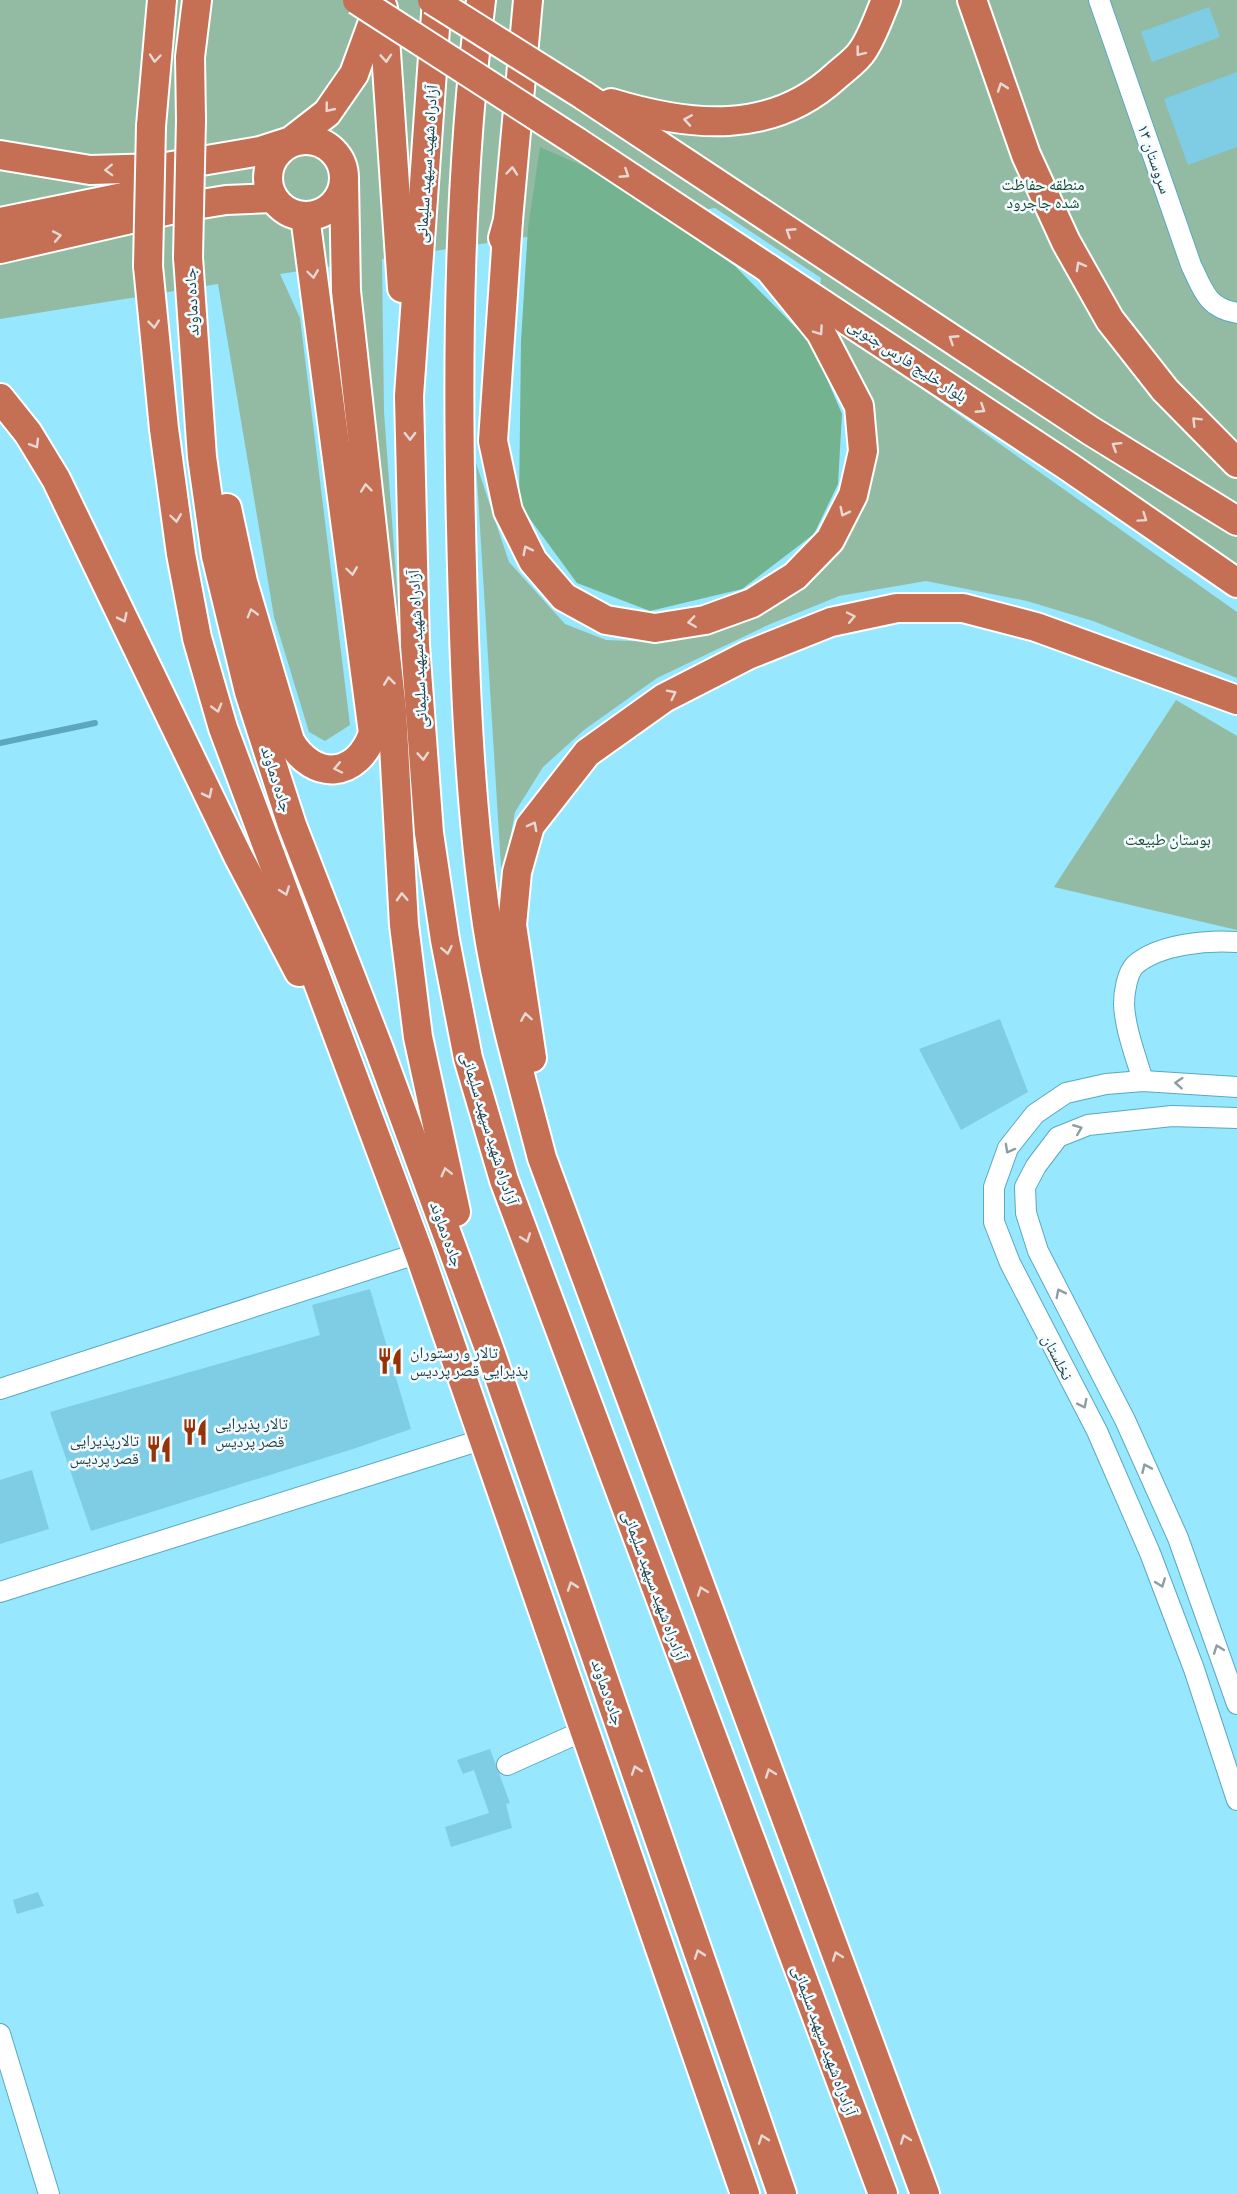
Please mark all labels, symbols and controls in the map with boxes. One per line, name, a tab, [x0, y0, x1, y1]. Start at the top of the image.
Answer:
one-way arrow	[856, 45, 867, 56]
one-way arrow	[149, 54, 162, 63]
one-way arrow	[380, 54, 393, 63]
one-way arrow	[997, 82, 1010, 93]
street label: آزادراه شهید سپهبد سلیمانی	[409, 83, 444, 244]
one-way arrow	[326, 101, 337, 112]
one-way arrow	[683, 115, 693, 127]
street label: سروستان ۱۳	[1132, 121, 1178, 197]
one-way arrow	[105, 163, 114, 176]
one-way arrow	[506, 166, 519, 175]
one-way arrow	[619, 167, 630, 178]
park label: منطقه حفاظت شده جاجرود	[1001, 172, 1085, 214]
one-way arrow	[786, 227, 796, 239]
one-way arrow	[52, 230, 62, 243]
one-way arrow	[1076, 262, 1087, 272]
street label: جاده دماوند	[177, 267, 205, 337]
one-way arrow	[306, 269, 318, 279]
street label: بلوار خلیج فارس جنوبی	[844, 312, 972, 408]
one-way arrow	[147, 320, 160, 329]
one-way arrow	[812, 324, 823, 335]
one-way arrow	[948, 336, 959, 347]
one-way arrow	[975, 401, 986, 412]
one-way arrow	[1192, 418, 1203, 429]
one-way arrow	[404, 431, 417, 440]
one-way arrow	[28, 438, 40, 448]
one-way arrow	[1112, 442, 1122, 454]
one-way arrow	[360, 483, 373, 492]
one-way arrow	[840, 506, 851, 517]
one-way arrow	[1136, 511, 1147, 522]
one-way arrow	[169, 513, 182, 522]
one-way arrow	[523, 545, 534, 556]
one-way arrow	[346, 567, 358, 576]
street label: آزادراه شهید سپهبد سلیمانی	[401, 568, 433, 729]
one-way arrow	[247, 608, 259, 618]
one-way arrow	[116, 612, 128, 623]
one-way arrow	[846, 612, 856, 625]
one-way arrow	[687, 616, 697, 628]
one-way arrow	[383, 677, 395, 686]
one-way arrow	[666, 690, 676, 701]
one-way arrow	[210, 702, 222, 713]
street label: جاده دماوند	[255, 743, 299, 815]
one-way arrow	[416, 752, 429, 761]
one-way arrow	[333, 761, 343, 774]
one-way arrow	[200, 787, 212, 798]
one-way arrow	[526, 822, 537, 832]
park label: بوستان طبیعت	[1125, 827, 1211, 851]
one-way arrow	[277, 885, 290, 896]
one-way arrow	[396, 892, 409, 901]
one-way arrow	[440, 944, 453, 954]
one-way arrow	[521, 1012, 533, 1021]
street label: آزادراه شهید سپهبد سلیمانی	[455, 1049, 525, 1208]
one-way arrow	[1174, 1077, 1183, 1090]
one-way arrow	[1072, 1124, 1083, 1136]
one-way arrow	[1005, 1143, 1016, 1153]
one-way arrow	[441, 1167, 454, 1177]
street label: جاده دماوند	[424, 1198, 470, 1270]
one-way arrow	[519, 1232, 531, 1243]
one-way arrow	[1056, 1289, 1067, 1299]
street label: نخلستان	[1036, 1330, 1080, 1384]
place label: تالار و رستوران پذیرایی قصر پردیس	[410, 1340, 529, 1382]
restaurant icon: تالار و رستوران پذیرایی قصر پردیس	[375, 1346, 405, 1376]
one-way arrow	[1076, 1398, 1087, 1408]
place label: تالار پذیرایی قصر پردیس	[215, 1411, 288, 1453]
restaurant icon: تالار پذیرایی قصر پردیس	[180, 1417, 210, 1447]
place label: تالارپذیرایی قصر پردیس	[70, 1428, 139, 1470]
restaurant icon: تالارپذیرایی قصر پردیس	[144, 1434, 174, 1464]
one-way arrow	[1142, 1463, 1154, 1474]
street label: آزادراه شهید سپهبد سلیمانی	[617, 1506, 694, 1664]
one-way arrow	[1154, 1576, 1166, 1587]
one-way arrow	[566, 1581, 579, 1592]
one-way arrow	[696, 1586, 709, 1596]
one-way arrow	[1213, 1644, 1225, 1655]
street label: جاده دماوند	[586, 1656, 630, 1728]
one-way arrow	[630, 1765, 643, 1776]
one-way arrow	[764, 1769, 777, 1779]
one-way arrow	[694, 1950, 707, 1960]
one-way arrow	[832, 1951, 845, 1962]
street label: آزادراه شهید سپهبد سلیمانی	[787, 1961, 864, 2119]
one-way arrow	[758, 2134, 771, 2145]
one-way arrow	[900, 2134, 912, 2145]

